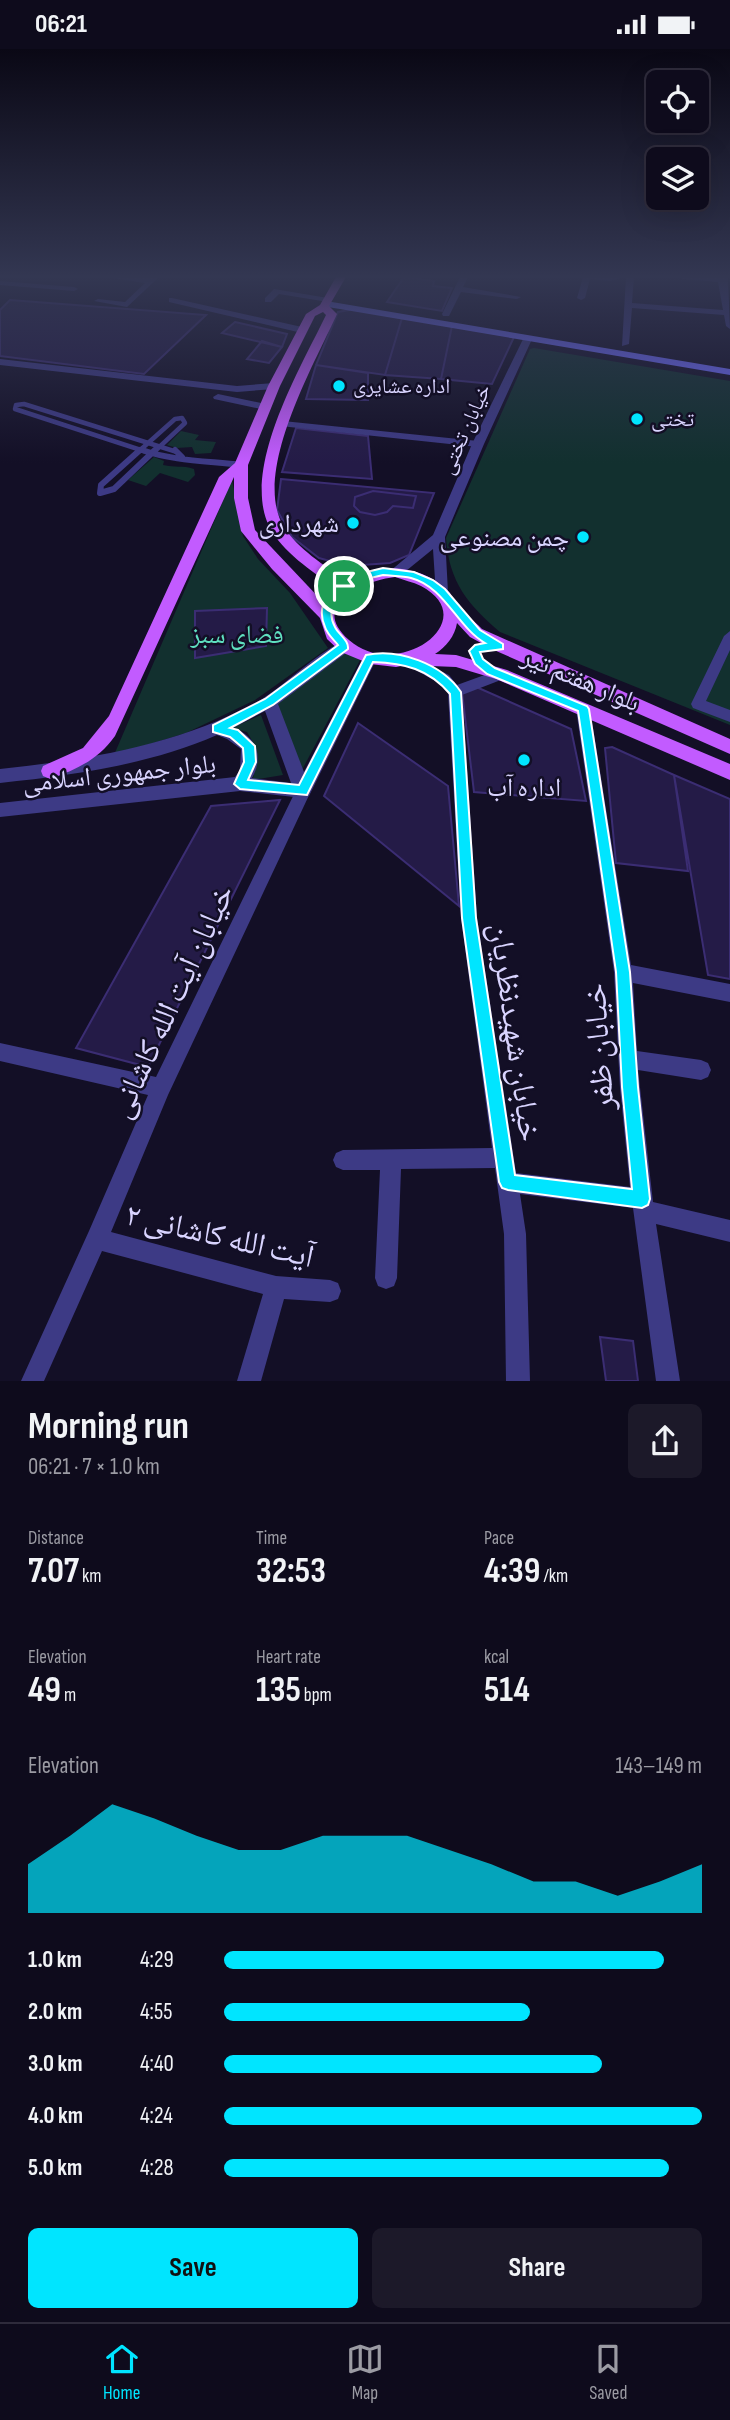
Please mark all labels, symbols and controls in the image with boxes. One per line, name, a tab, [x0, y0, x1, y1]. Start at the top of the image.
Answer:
text: 06:21	[35, 9, 87, 40]
map controls	[646, 70, 709, 210]
button: locate	[646, 70, 709, 133]
button: layers	[646, 147, 709, 210]
place label: اداره عشایری	[353, 374, 450, 399]
marker: اداره عشایری	[331, 378, 347, 394]
street label: خیابان تختی	[434, 380, 496, 478]
place label: تختی	[651, 407, 694, 432]
marker: تختی	[629, 411, 645, 427]
place label: شهرداری	[258, 509, 339, 540]
marker: شهرداری	[345, 515, 361, 531]
place label: چمن مصنوعی	[440, 523, 569, 554]
marker: چمن مصنوعی	[575, 529, 591, 545]
pin	[314, 556, 374, 616]
icon: arrive	[325, 567, 363, 605]
park label: فضای سبز	[189, 620, 284, 651]
street label: بلوار هفتم تیر	[516, 641, 644, 719]
street label: بلوار جمهوری اسلامی	[21, 749, 218, 800]
marker: اداره آب	[516, 752, 532, 768]
place label: اداره آب	[487, 773, 561, 804]
street label: خیابان آیت الله کاشانی	[101, 878, 244, 1125]
street label: خیابان شهیدنظریان	[480, 920, 549, 1144]
street label: خیابان ظفر	[576, 982, 623, 1113]
street label: آیت الله کاشانی ۲	[122, 1196, 319, 1277]
text: Morning run	[28, 1404, 189, 1449]
button: share	[628, 1404, 702, 1478]
text: 06:21 · 7 × 1.0 km	[28, 1453, 160, 1481]
text: Distance	[28, 1527, 84, 1550]
text: Time	[256, 1527, 287, 1550]
text: Pace	[484, 1527, 514, 1550]
text: 7.07	[28, 1550, 79, 1593]
text: 32:53	[256, 1550, 326, 1593]
text: 4:39	[484, 1550, 540, 1593]
text: km	[79, 1565, 102, 1588]
text: /km	[540, 1565, 568, 1588]
text: Elevation	[28, 1646, 87, 1669]
text: Heart rate	[256, 1646, 321, 1669]
text: kcal	[484, 1646, 509, 1669]
text: 49	[28, 1669, 61, 1712]
text: 135	[256, 1669, 301, 1712]
text: 514	[484, 1669, 530, 1712]
text: m	[61, 1684, 76, 1707]
text: bpm	[301, 1684, 332, 1707]
text: Elevation	[28, 1752, 99, 1780]
text: 143–149 m	[615, 1752, 702, 1780]
text: 1.0 km	[28, 1946, 82, 1974]
text: 4:29	[140, 1946, 174, 1974]
text: 2.0 km	[28, 1998, 82, 2026]
text: 4:55	[140, 1998, 172, 2026]
text: 3.0 km	[28, 2050, 83, 2078]
text: 4:40	[140, 2050, 174, 2078]
text: 4.0 km	[28, 2102, 83, 2130]
text: 4:24	[140, 2102, 173, 2130]
text: 5.0 km	[28, 2154, 82, 2182]
text: 4:28	[140, 2154, 174, 2182]
button: Save	[28, 2228, 358, 2308]
button: Share	[372, 2228, 702, 2308]
tab: Home	[103, 2340, 141, 2405]
tab: Map	[346, 2340, 384, 2405]
tab: Saved	[589, 2340, 627, 2405]

